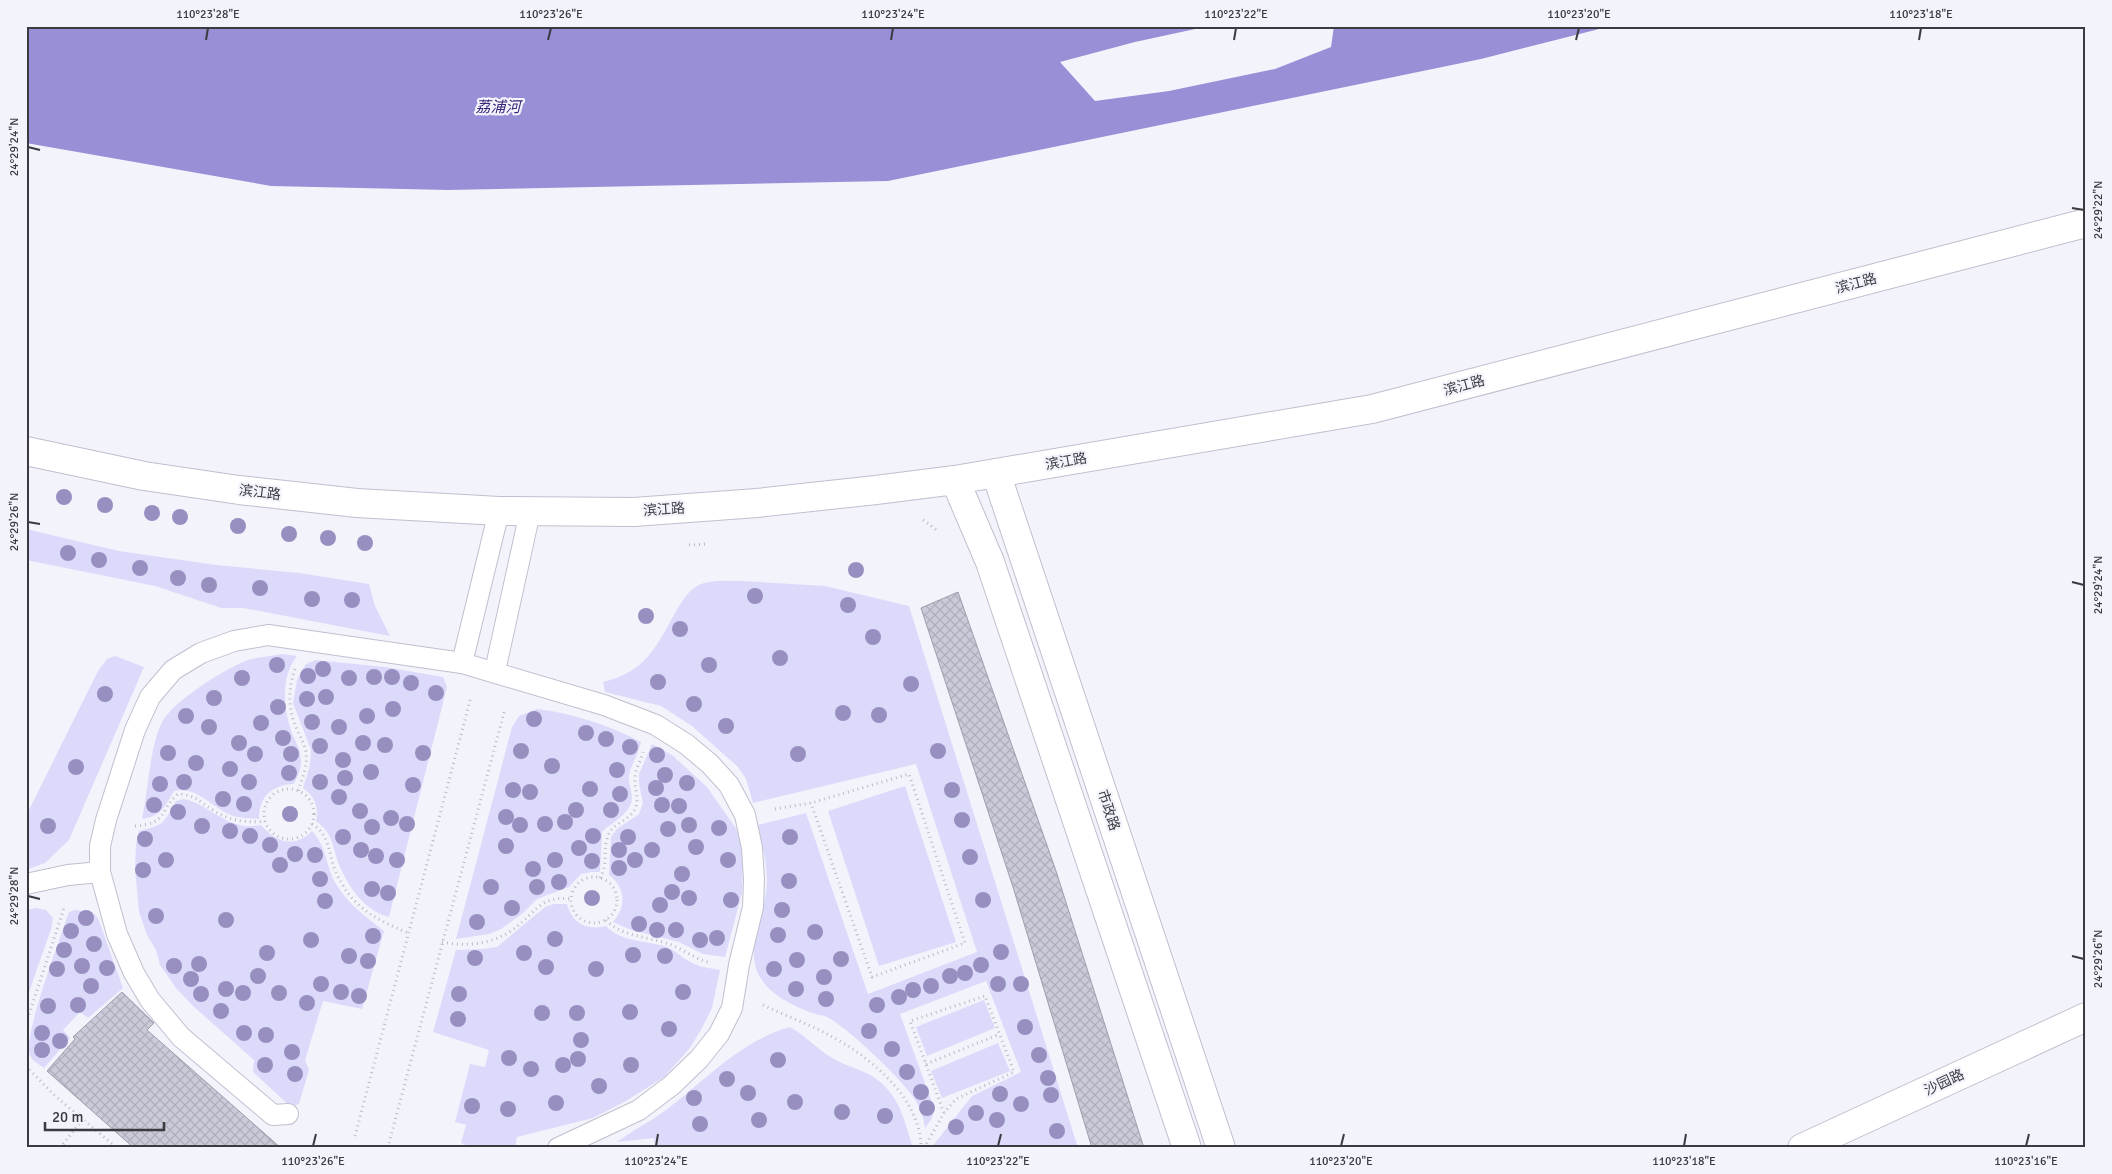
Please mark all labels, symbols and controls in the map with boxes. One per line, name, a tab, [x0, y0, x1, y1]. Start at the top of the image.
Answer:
text: 110°23'28"E	[176, 7, 240, 22]
text: 110°23'26"E	[519, 7, 583, 22]
text: 110°23'24"E	[861, 7, 925, 22]
text: 110°23'22"E	[1204, 7, 1268, 22]
text: 110°23'20"E	[1547, 7, 1611, 22]
text: 110°23'18"E	[1889, 7, 1953, 22]
water label: 荔浦河	[475, 98, 523, 116]
text: 24°29'24"N	[7, 118, 22, 176]
text: 24°29'22"N	[2091, 181, 2106, 239]
street label: 滨江路	[1834, 270, 1879, 297]
street label: 滨江路	[1442, 372, 1487, 399]
street label: 滨江路	[1044, 449, 1088, 474]
street label: 滨江路	[238, 482, 282, 503]
text: 24°29'26"N	[7, 493, 22, 551]
street label: 滨江路	[642, 500, 686, 519]
text: 24°29'24"N	[2091, 556, 2106, 614]
street label: 市政路	[1094, 788, 1123, 833]
text: 24°29'28"N	[7, 867, 22, 925]
text: 24°29'26"N	[2091, 930, 2106, 988]
street label: 沙园路	[1922, 1066, 1967, 1099]
scale bar	[45, 1099, 164, 1131]
text: 20 m	[52, 1108, 83, 1126]
text: 110°23'26"E	[281, 1154, 345, 1169]
text: 110°23'24"E	[624, 1154, 688, 1169]
text: 110°23'22"E	[966, 1154, 1030, 1169]
text: 110°23'20"E	[1309, 1154, 1373, 1169]
text: 110°23'18"E	[1652, 1154, 1716, 1169]
text: 110°23'16"E	[1994, 1154, 2058, 1169]

